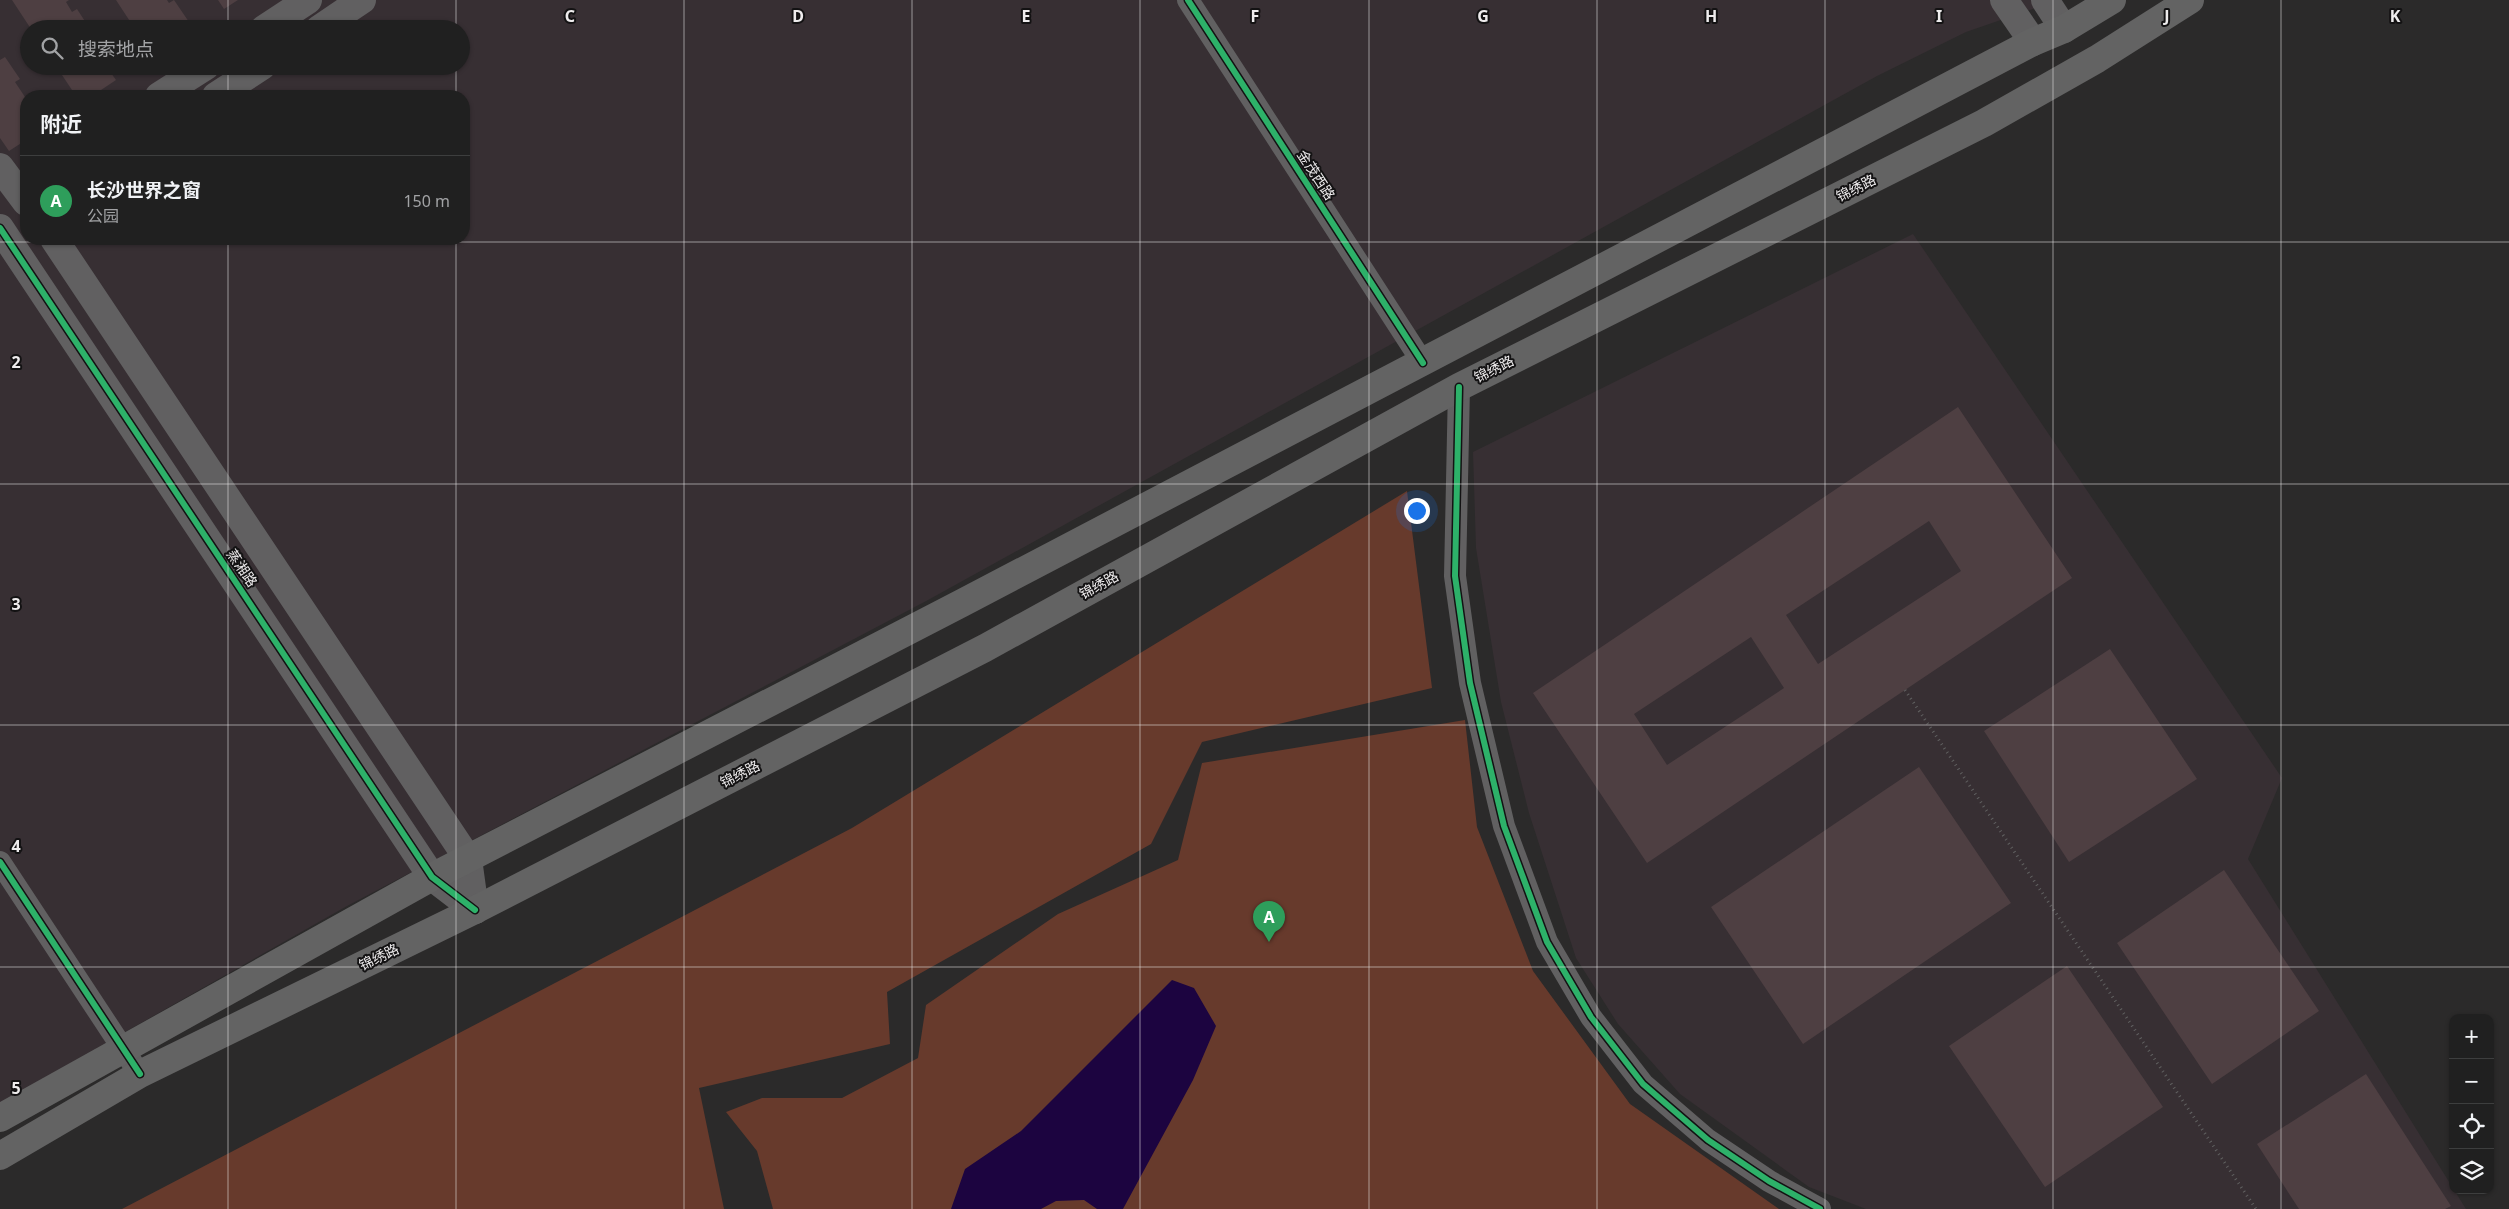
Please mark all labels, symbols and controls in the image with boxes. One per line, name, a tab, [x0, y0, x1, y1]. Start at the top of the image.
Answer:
text: C	[565, 5, 575, 27]
text: D	[792, 5, 804, 27]
text: E	[1022, 5, 1031, 27]
text: F	[1251, 5, 1259, 27]
text: G	[1477, 5, 1489, 27]
text: H	[1705, 5, 1717, 27]
text: I	[1936, 5, 1942, 27]
text: J	[2162, 5, 2170, 27]
text: K	[2390, 5, 2401, 27]
search box	[20, 20, 470, 75]
icon: search	[38, 34, 66, 62]
text: 搜索地点	[78, 36, 154, 62]
text: 附近	[40, 110, 82, 138]
street label: 金茂西路	[1293, 146, 1340, 203]
street label: 锦绣路	[1833, 170, 1879, 206]
text: 长沙世界之窗	[87, 177, 201, 203]
text: A	[50, 190, 62, 212]
text: 150 m	[403, 190, 450, 212]
text: 公园	[87, 205, 119, 227]
text: 2	[11, 351, 21, 373]
street label: 锦绣路	[1471, 351, 1517, 387]
your location	[1404, 498, 1430, 524]
street label: 蒸湘路	[223, 545, 262, 590]
street label: 锦绣路	[1076, 566, 1122, 603]
text: 3	[11, 593, 21, 615]
street label: 锦绣路	[717, 756, 763, 792]
text: 4	[11, 835, 21, 857]
pin: A	[1253, 901, 1285, 942]
street label: 锦绣路	[356, 939, 402, 974]
map controls	[2449, 1014, 2494, 1194]
button: +	[2449, 1014, 2494, 1059]
button: −	[2449, 1059, 2494, 1104]
text: 5	[11, 1077, 21, 1099]
button: locate	[2449, 1104, 2494, 1149]
button: layers	[2449, 1149, 2494, 1194]

